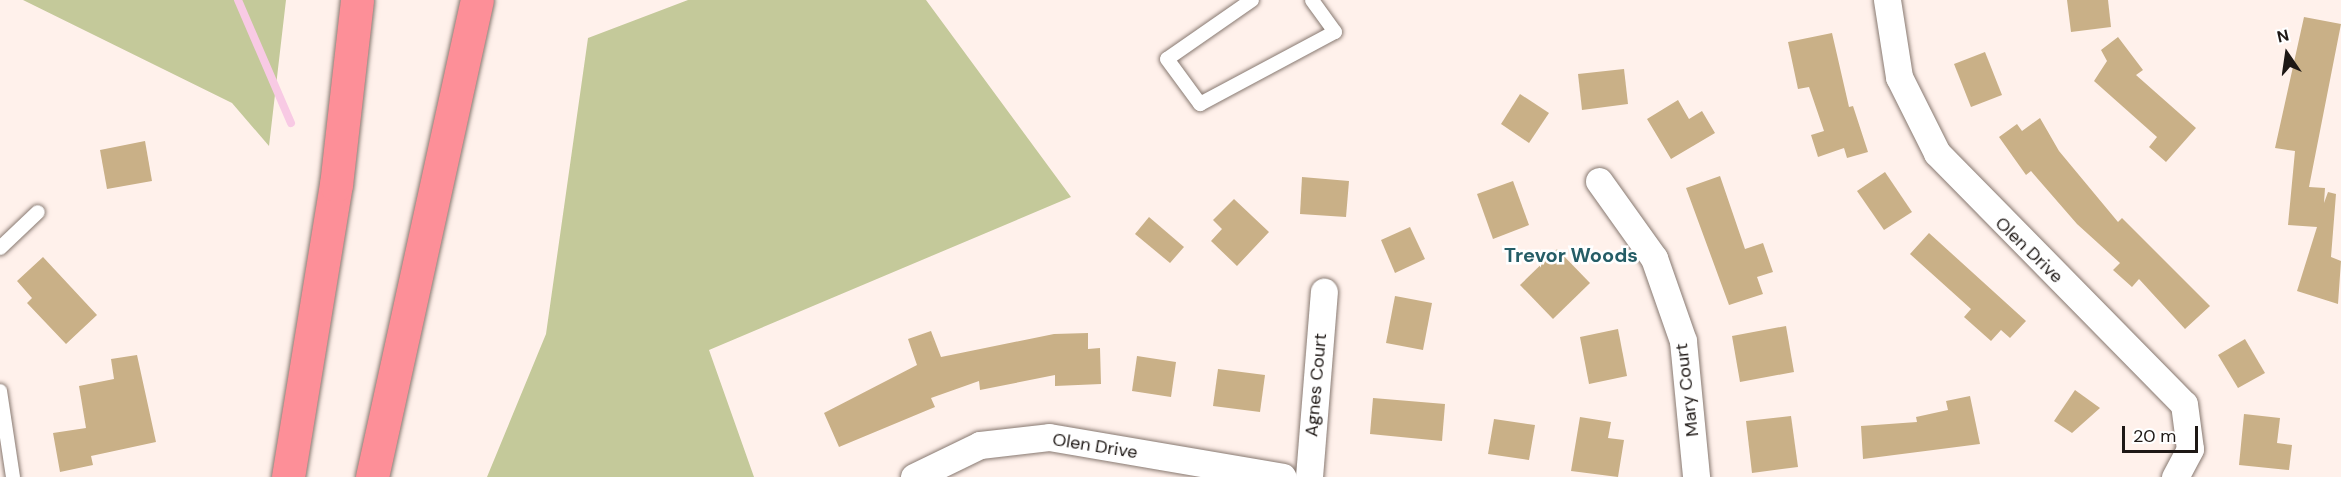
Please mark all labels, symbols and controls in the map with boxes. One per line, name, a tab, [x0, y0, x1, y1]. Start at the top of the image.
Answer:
north arrow	[2257, 24, 2317, 84]
text: N	[2275, 24, 2291, 48]
street label: Olen Drive	[1991, 212, 2067, 288]
district label: Trevor Woods	[1504, 243, 1638, 267]
street label: Agnes Court	[1301, 332, 1331, 438]
street label: Mary Court	[1671, 342, 1703, 438]
scale bar	[2125, 414, 2202, 452]
text: 20 m	[2133, 424, 2176, 448]
street label: Olen Drive	[1051, 429, 1139, 463]

